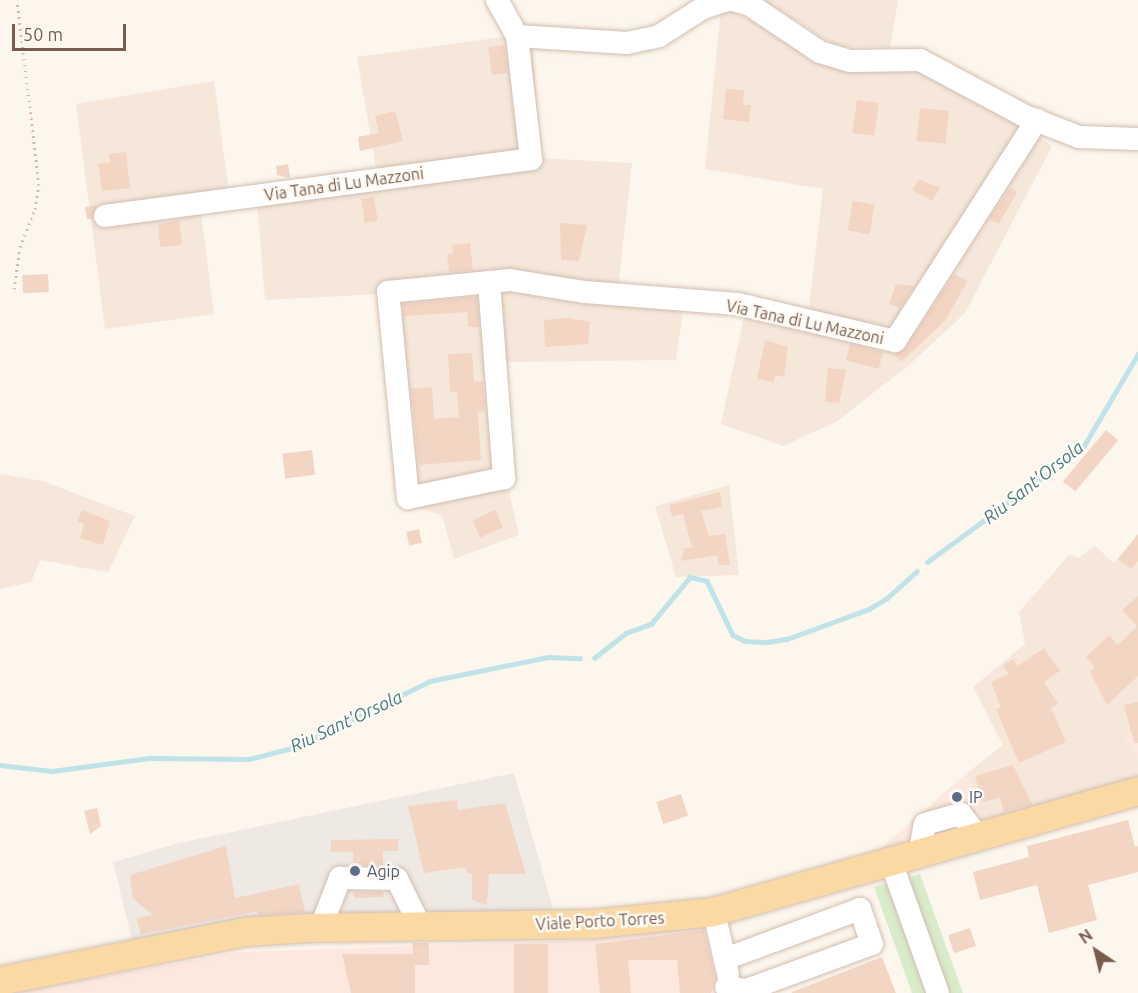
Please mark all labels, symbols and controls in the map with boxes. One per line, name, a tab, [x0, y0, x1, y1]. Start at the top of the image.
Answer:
scale bar	[15, 12, 129, 50]
text: 50 m	[23, 24, 63, 44]
street label: Via Tana di Lu Mazzoni	[263, 163, 425, 205]
street label: Via Tana di Lu Mazzoni	[724, 296, 886, 348]
water label: Riu Sant'Orsola	[978, 436, 1088, 528]
water label: Riu Sant'Orsola	[286, 686, 406, 756]
place label: IP	[969, 787, 983, 807]
marker: IP	[950, 790, 964, 804]
place label: Agip	[367, 861, 400, 881]
marker: Agip	[348, 864, 362, 878]
street label: Viale Porto Torres	[535, 908, 665, 934]
north arrow	[1066, 921, 1126, 981]
text: N	[1076, 925, 1096, 947]

